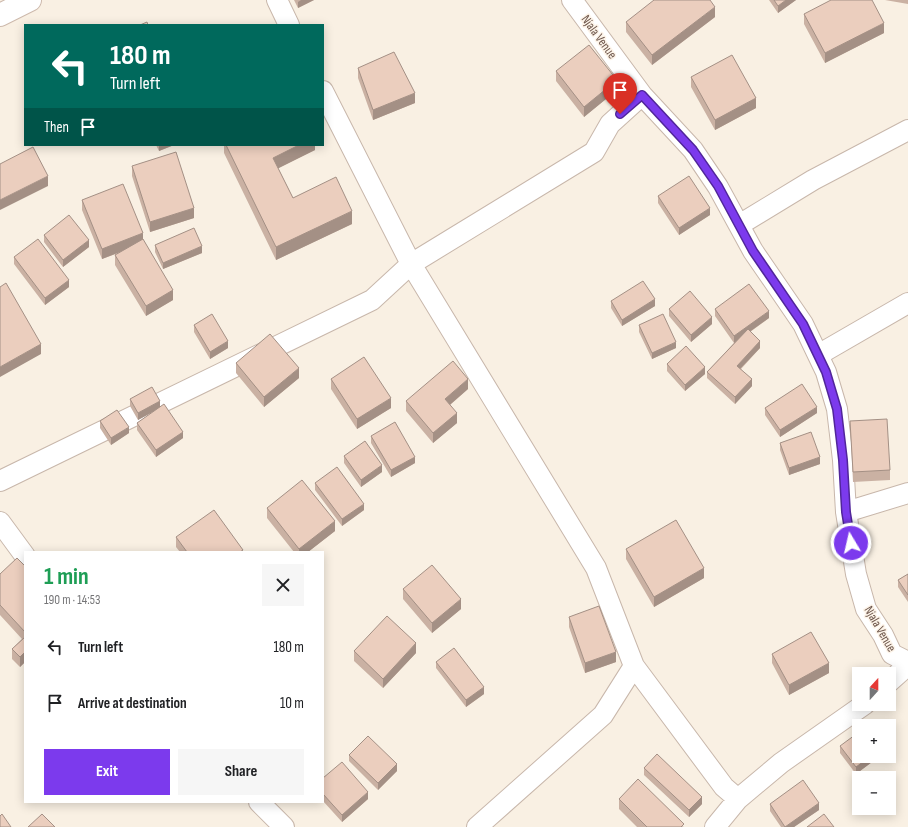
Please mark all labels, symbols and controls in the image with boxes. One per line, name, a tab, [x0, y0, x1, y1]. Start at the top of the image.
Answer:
street label: Njala Venue	[578, 12, 620, 62]
text: 180 m	[110, 39, 170, 72]
icon: left	[44, 40, 96, 92]
text: Turn left	[110, 73, 161, 94]
pin	[603, 73, 637, 114]
icon: arrive	[609, 79, 631, 101]
icon: arrive	[77, 116, 99, 138]
text: Then	[44, 118, 69, 137]
position arrow	[830, 522, 872, 564]
text: 1 min	[44, 562, 89, 591]
button: close	[262, 564, 304, 606]
text: 190 m · 14:53	[44, 592, 100, 608]
street label: Njala Venue	[860, 603, 900, 655]
icon: left	[44, 636, 66, 658]
text: Turn left	[78, 638, 123, 657]
text: 180 m	[273, 638, 304, 657]
north arrow	[852, 667, 896, 711]
map controls	[852, 667, 896, 815]
icon: arrive	[44, 692, 66, 714]
text: Arrive at destination	[78, 694, 187, 713]
text: 10 m	[280, 694, 304, 713]
button: +	[852, 719, 896, 763]
button: Exit	[44, 749, 170, 795]
button: Share	[178, 749, 304, 795]
button: −	[852, 771, 896, 815]

